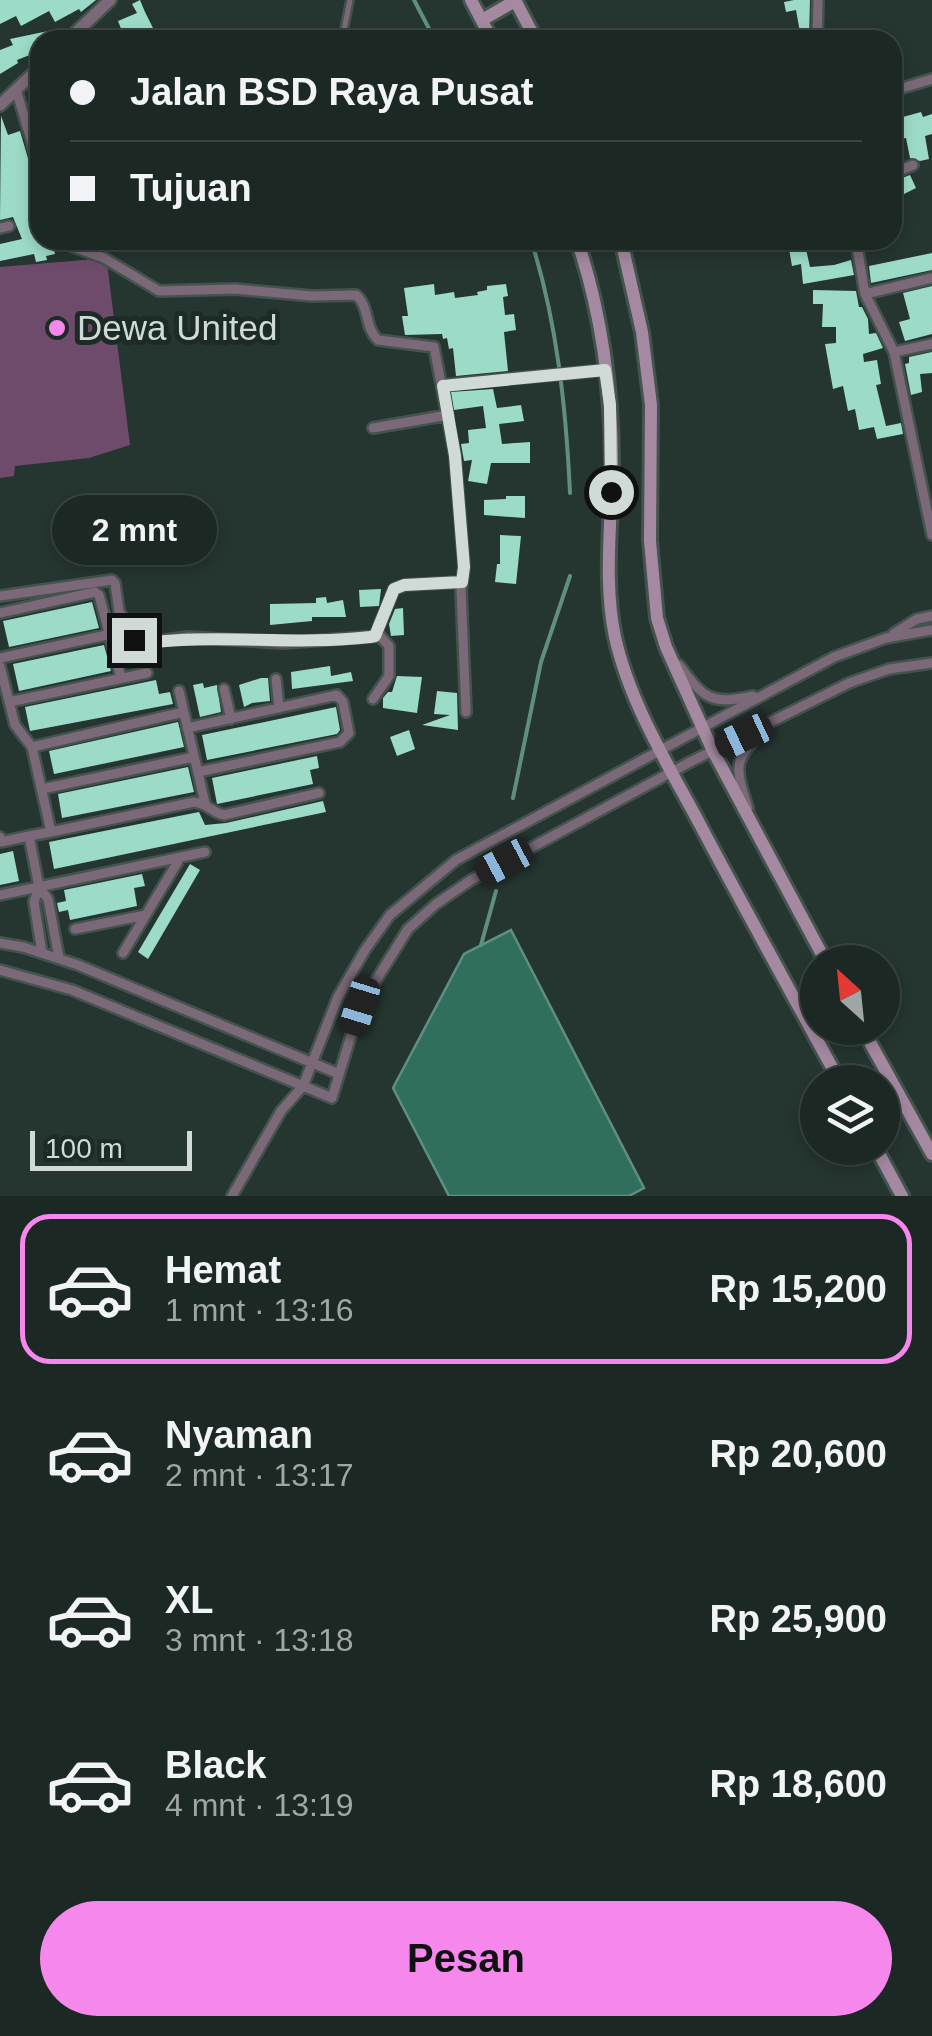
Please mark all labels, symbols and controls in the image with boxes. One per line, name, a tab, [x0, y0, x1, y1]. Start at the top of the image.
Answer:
text: Jalan BSD Raya Pusat	[130, 71, 533, 113]
text: Tujuan	[130, 167, 252, 209]
place label: Dewa United	[77, 308, 277, 347]
marker: Dewa United	[46, 317, 68, 339]
route start	[589, 470, 634, 515]
callout: 2 mnt	[52, 495, 216, 565]
text: 2 mnt	[92, 512, 177, 548]
route end	[112, 618, 157, 663]
car	[710, 710, 778, 762]
car	[470, 835, 538, 889]
north arrow	[800, 945, 900, 1045]
map controls	[800, 945, 900, 1165]
car	[337, 973, 383, 1039]
button: layers	[800, 1065, 900, 1165]
scale bar	[30, 1126, 192, 1170]
text: 100 m	[45, 1133, 123, 1164]
icon: car	[45, 1244, 135, 1334]
text: Hemat	[165, 1249, 281, 1291]
text: Rp 15,200	[710, 1268, 887, 1310]
text: 1 mnt · 13:16	[165, 1292, 354, 1328]
icon: car	[45, 1409, 135, 1499]
text: Nyaman	[165, 1414, 313, 1456]
text: Rp 20,600	[710, 1433, 887, 1475]
text: 2 mnt · 13:17	[165, 1457, 354, 1493]
icon: car	[45, 1574, 135, 1664]
text: XL	[165, 1579, 214, 1621]
text: Rp 25,900	[710, 1598, 887, 1640]
text: 3 mnt · 13:18	[165, 1622, 354, 1658]
icon: car	[45, 1739, 135, 1829]
text: Black	[165, 1744, 266, 1786]
text: Rp 18,600	[710, 1763, 887, 1805]
text: 4 mnt · 13:19	[165, 1787, 354, 1823]
button: Pesan	[40, 1901, 892, 2016]

